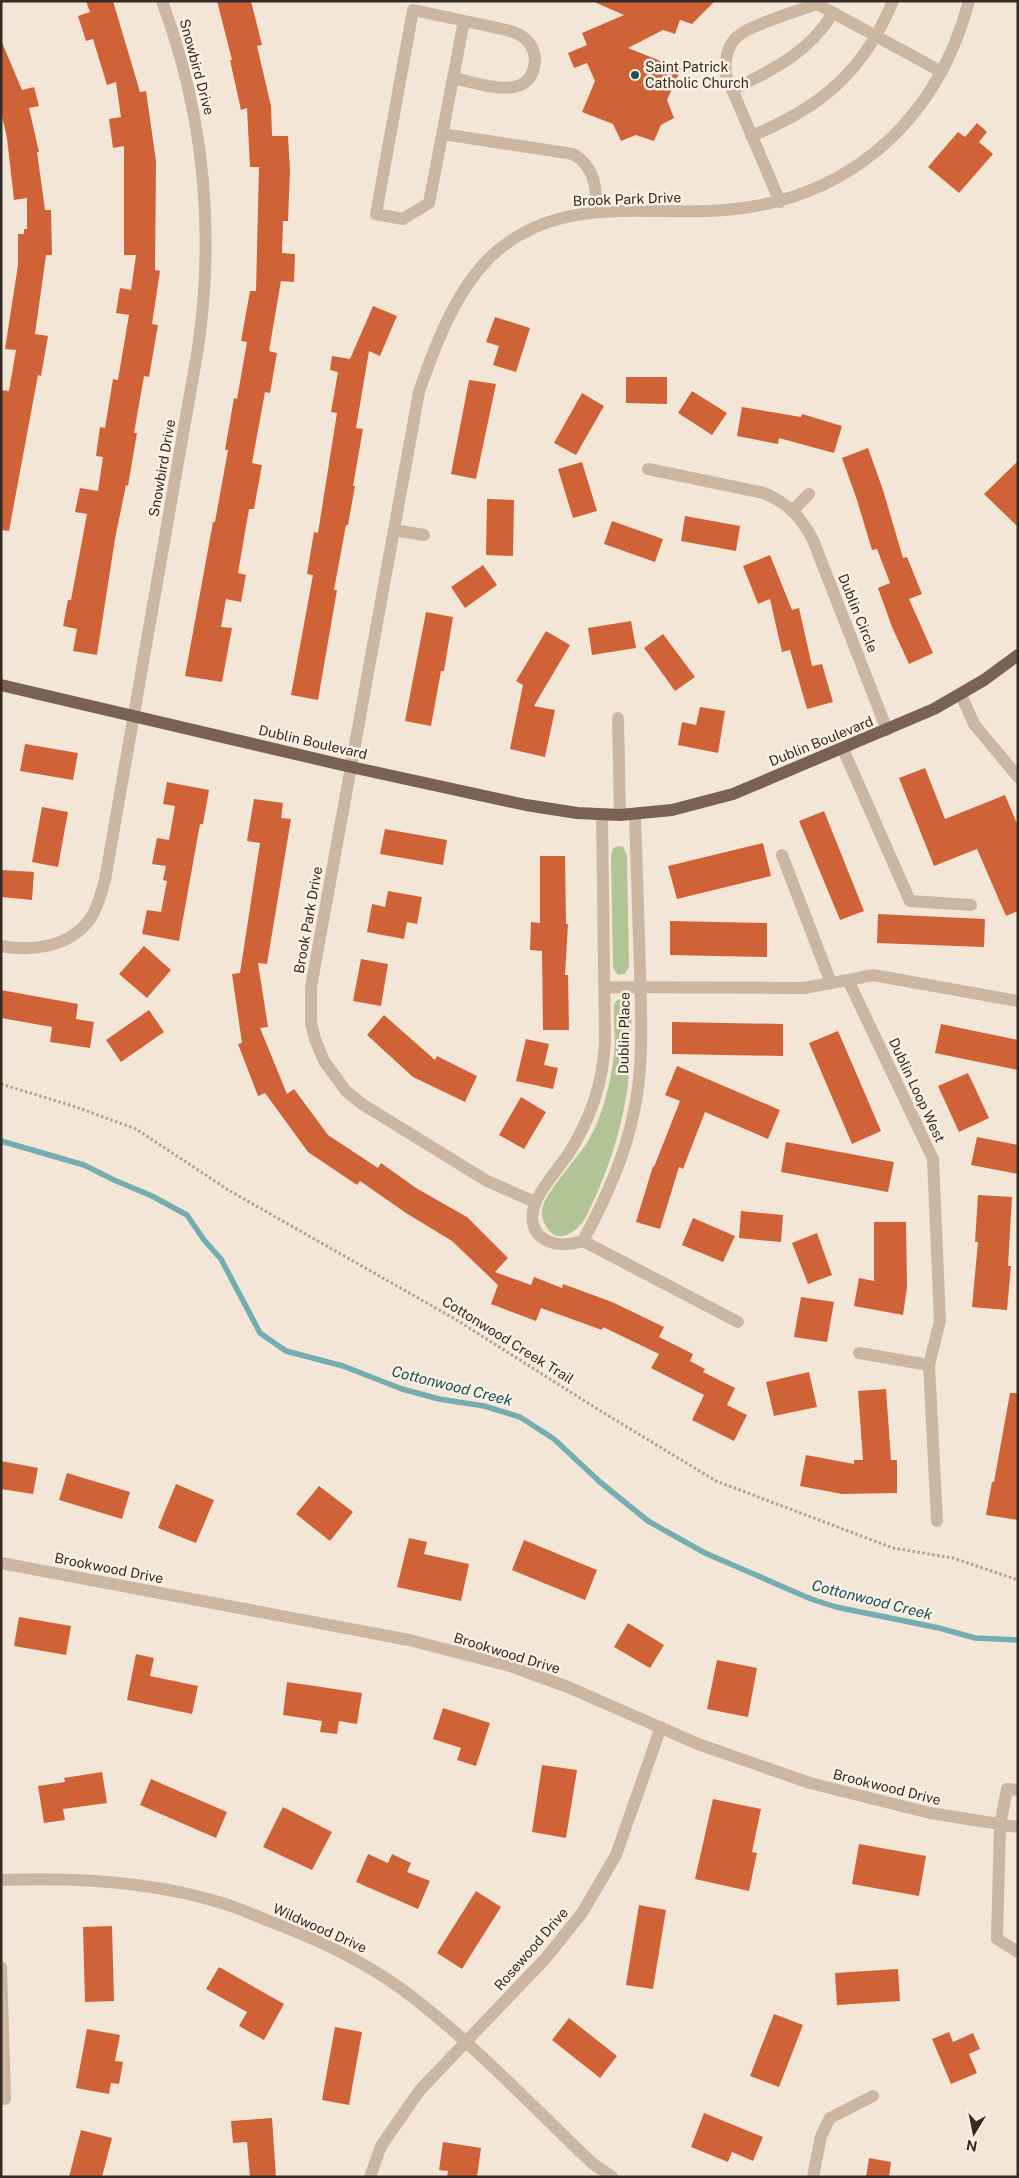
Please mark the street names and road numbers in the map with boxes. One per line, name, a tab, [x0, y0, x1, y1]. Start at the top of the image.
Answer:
street label: Snowbird Drive	[176, 17, 218, 117]
street label: Brook Park Drive	[572, 189, 682, 209]
street label: Snowbird Drive	[146, 418, 178, 518]
street label: Dublin Circle	[835, 571, 881, 655]
street label: Dublin Boulevard	[767, 713, 875, 769]
street label: Dublin Boulevard	[257, 722, 369, 762]
street label: Brook Park Drive	[291, 865, 325, 975]
street label: Dublin Place	[615, 992, 633, 1074]
street label: Dublin Loop West	[886, 1035, 948, 1145]
street label: Cottonwood Creek Trail	[439, 1293, 577, 1387]
street label: Brookwood Drive	[53, 1550, 165, 1586]
street label: Brookwood Drive	[452, 1629, 562, 1677]
street label: Brookwood Drive	[831, 1766, 943, 1808]
street label: Wildwood Drive	[271, 1900, 369, 1956]
street label: Rosewood Drive	[491, 1905, 571, 1993]

